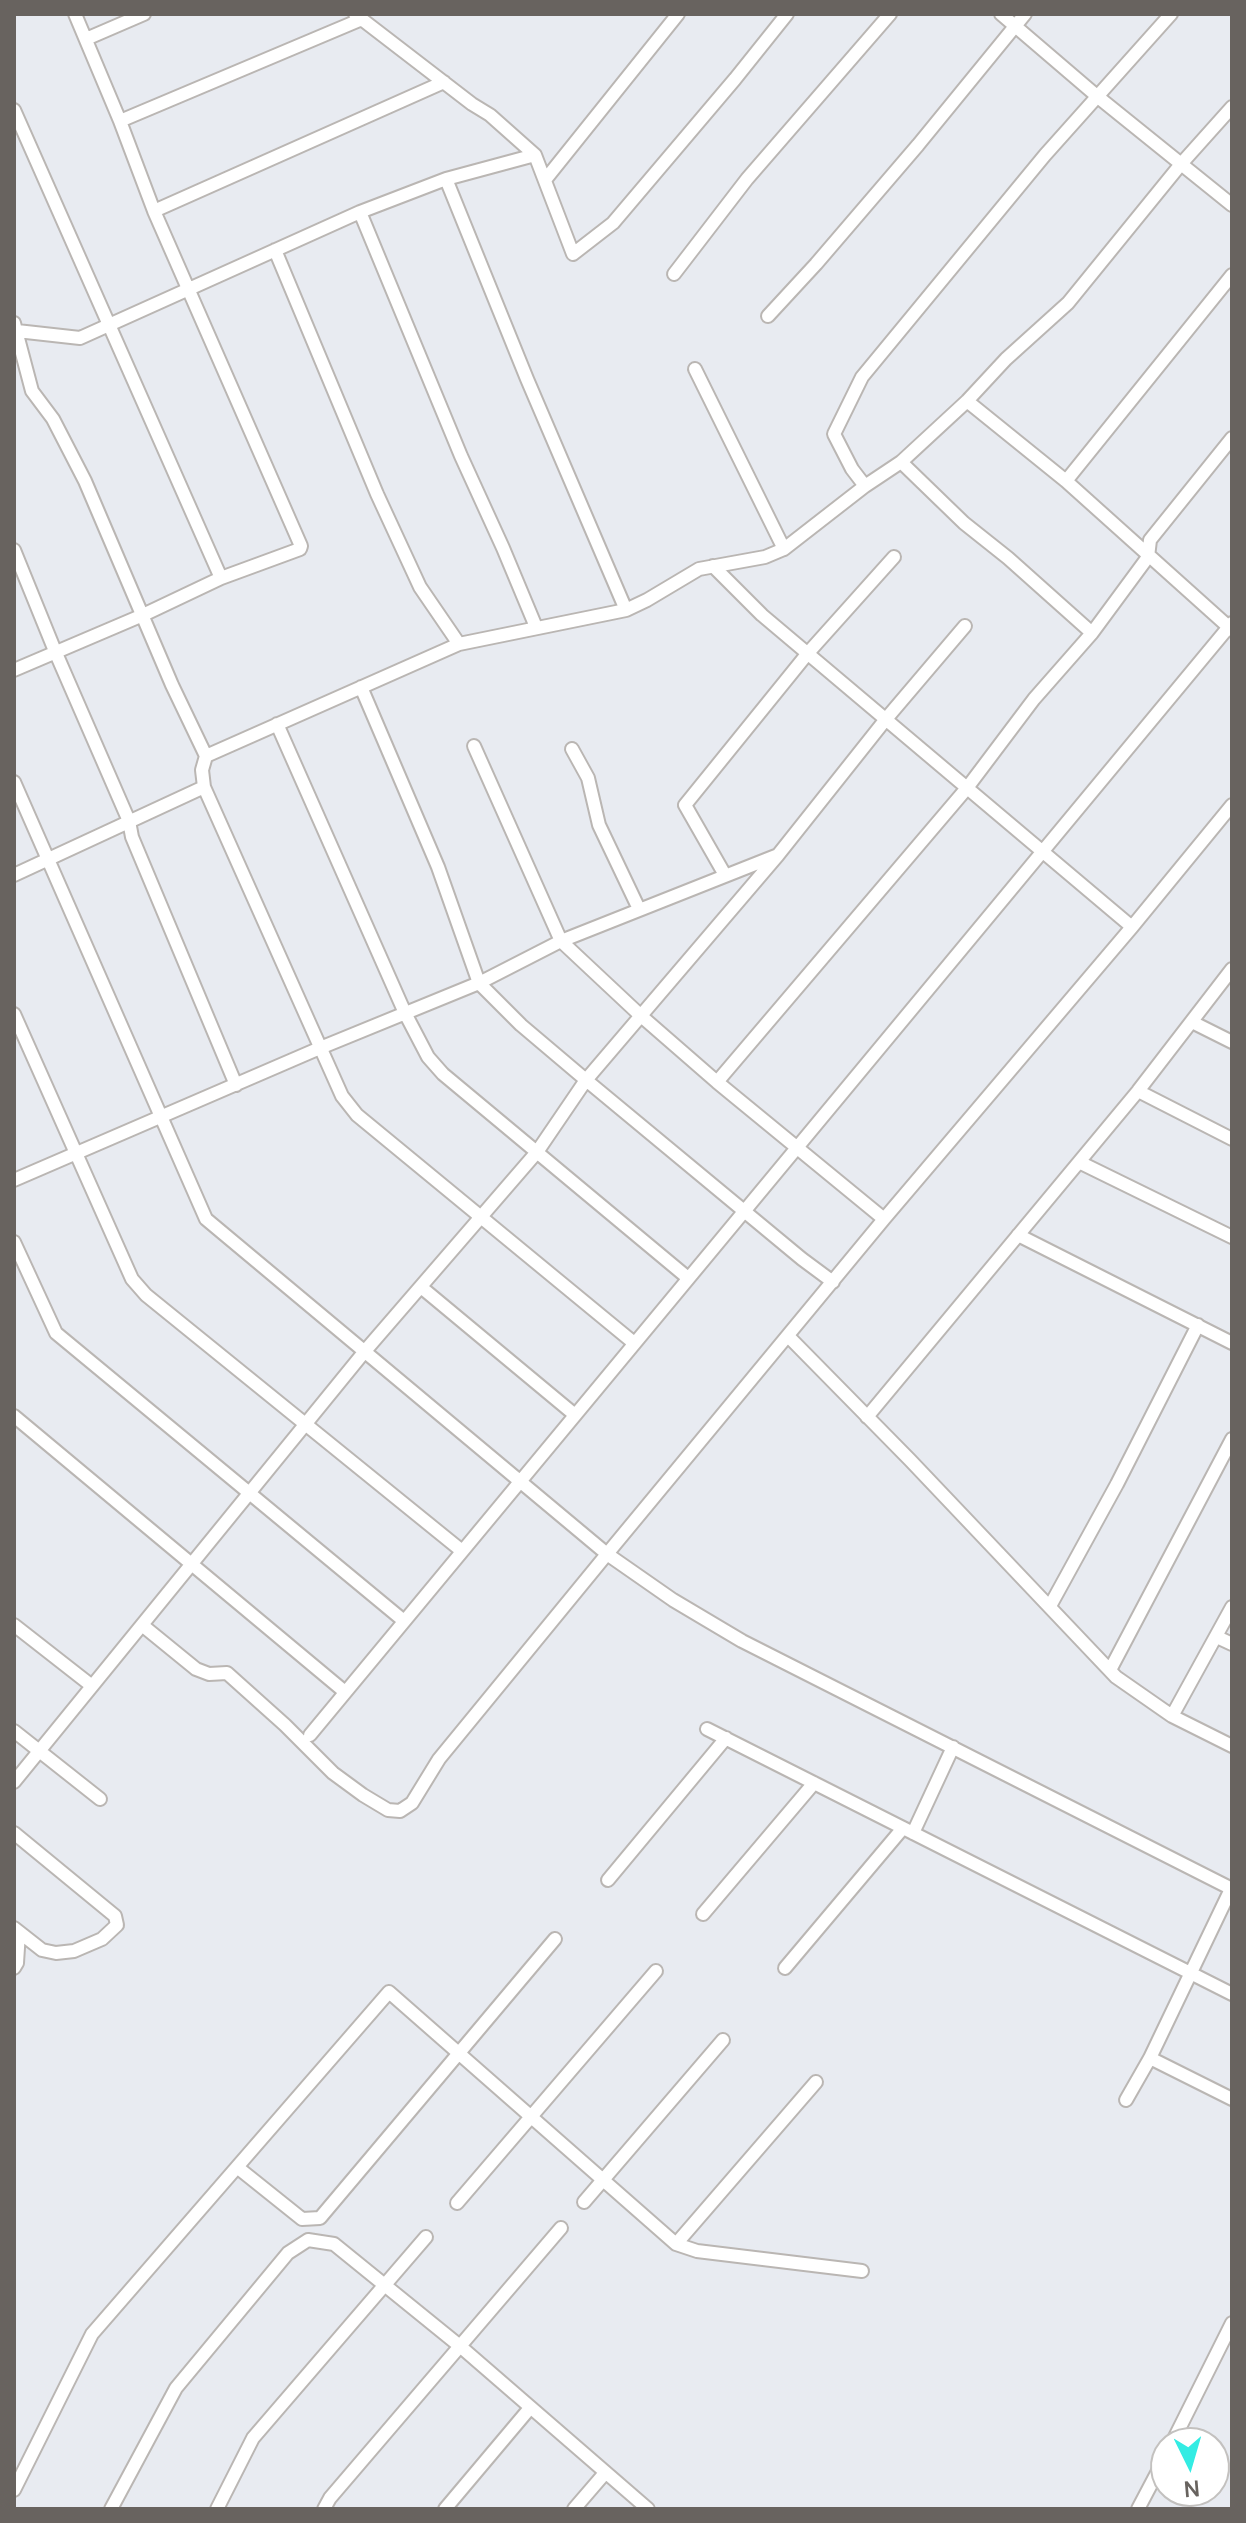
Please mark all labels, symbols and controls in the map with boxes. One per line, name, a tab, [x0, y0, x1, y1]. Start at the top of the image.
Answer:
north arrow	[1150, 2427, 1230, 2507]
text: N	[1183, 2473, 1201, 2505]

